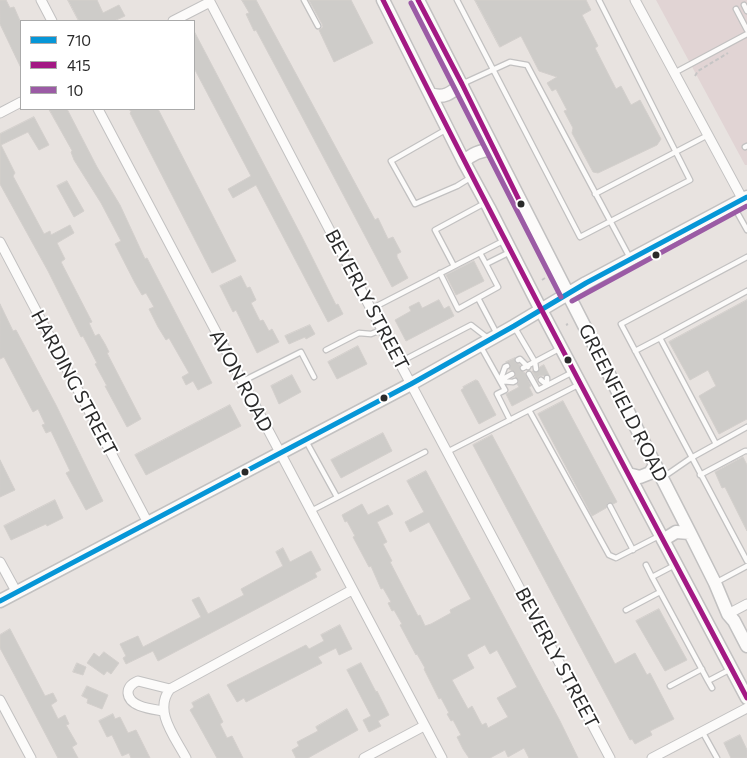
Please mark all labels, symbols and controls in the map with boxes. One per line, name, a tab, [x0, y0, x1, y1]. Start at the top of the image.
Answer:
legend	[20, 20, 195, 110]
text: 710	[67, 31, 91, 49]
text: 415	[67, 56, 91, 74]
text: 10	[67, 81, 83, 99]
unlabelled marker	[516, 199, 526, 209]
street label: BEVERLY STREET	[320, 226, 414, 374]
unlabelled marker	[651, 250, 661, 260]
street label: HARDING STREET	[26, 306, 122, 460]
street label: GREENFIELD ROAD	[573, 320, 673, 486]
street label: AVON ROAD	[205, 326, 277, 436]
unlabelled marker	[563, 355, 573, 365]
unlabelled marker	[379, 393, 389, 403]
unlabelled marker	[240, 467, 250, 477]
street label: BEVERLY STREET	[510, 584, 604, 732]

